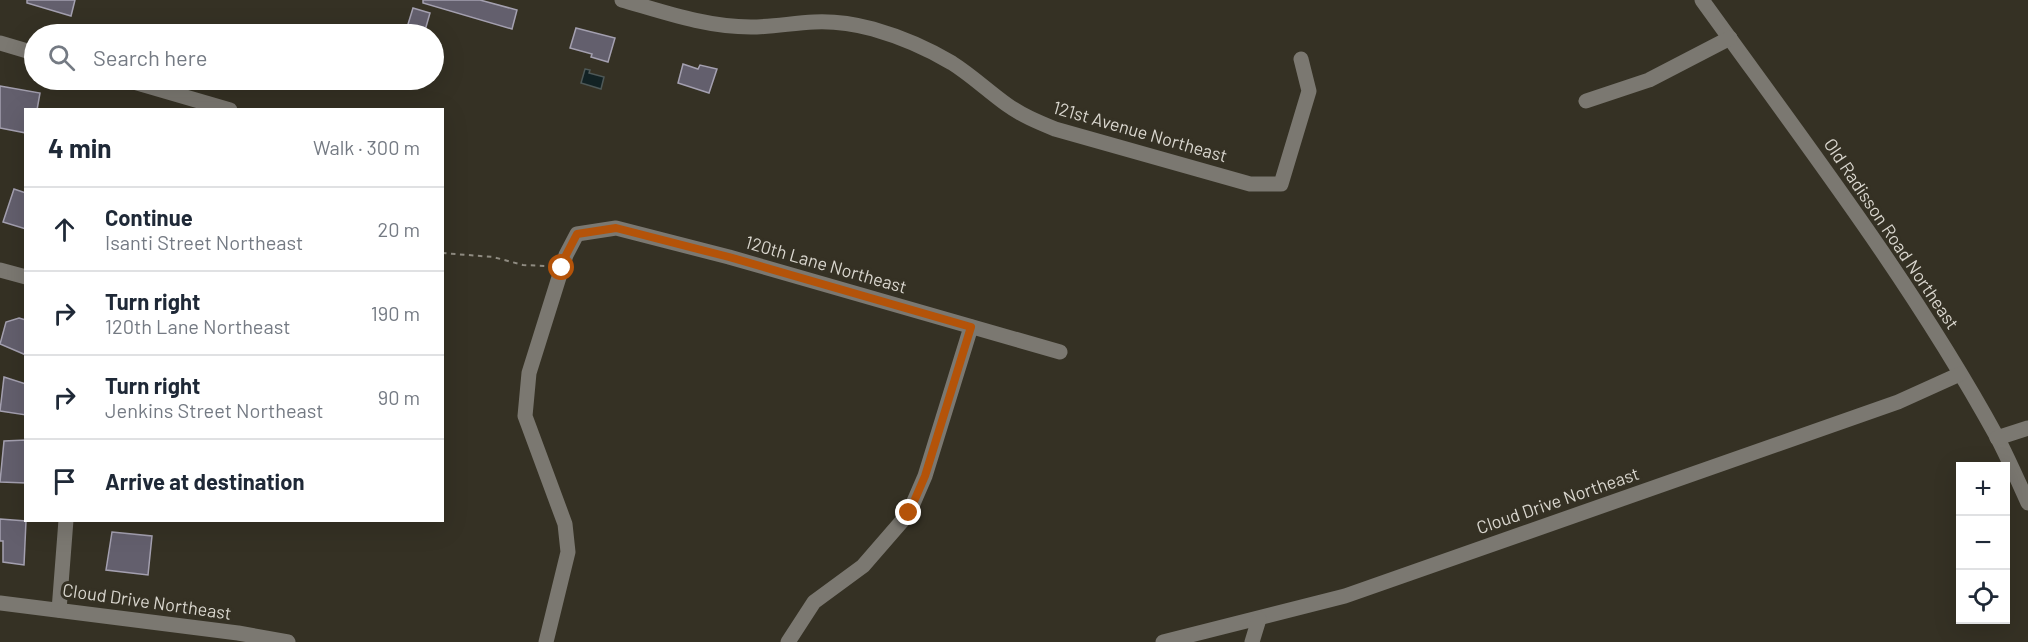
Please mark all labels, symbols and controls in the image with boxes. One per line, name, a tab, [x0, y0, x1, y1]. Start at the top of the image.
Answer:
search box	[24, 24, 444, 90]
icon: search	[45, 41, 78, 74]
text: Search here	[93, 44, 207, 70]
street label: 121st Avenue Northeast	[1051, 96, 1230, 166]
text: 4 min	[48, 132, 112, 163]
street label: Old Radisson Road Northeast	[1820, 134, 1964, 333]
text: Walk · 300 m	[313, 135, 420, 159]
text: Continue	[105, 204, 193, 230]
icon: ahead	[48, 213, 81, 246]
text: 20 m	[377, 217, 420, 241]
text: Isanti Street Northeast	[105, 230, 303, 254]
street label: 120th Lane Northeast	[743, 230, 910, 298]
route start	[548, 254, 574, 280]
text: Turn right	[105, 288, 200, 314]
icon: right	[48, 297, 81, 330]
text: 190 m	[371, 301, 420, 325]
text: 120th Lane Northeast	[105, 314, 291, 338]
text: Turn right	[105, 372, 200, 398]
icon: right	[48, 381, 81, 414]
text: 90 m	[378, 385, 420, 409]
text: Jenkins Street Northeast	[105, 398, 324, 422]
street label: Cloud Drive Northeast	[1474, 462, 1642, 538]
map controls	[1956, 462, 2010, 624]
button: +	[1956, 462, 2010, 516]
icon: arrive	[48, 465, 81, 498]
text: Arrive at destination	[105, 468, 304, 494]
route end	[895, 499, 921, 525]
button: −	[1956, 516, 2010, 570]
button: locate	[1956, 570, 2010, 624]
street label: Cloud Drive Northeast	[61, 578, 233, 624]

